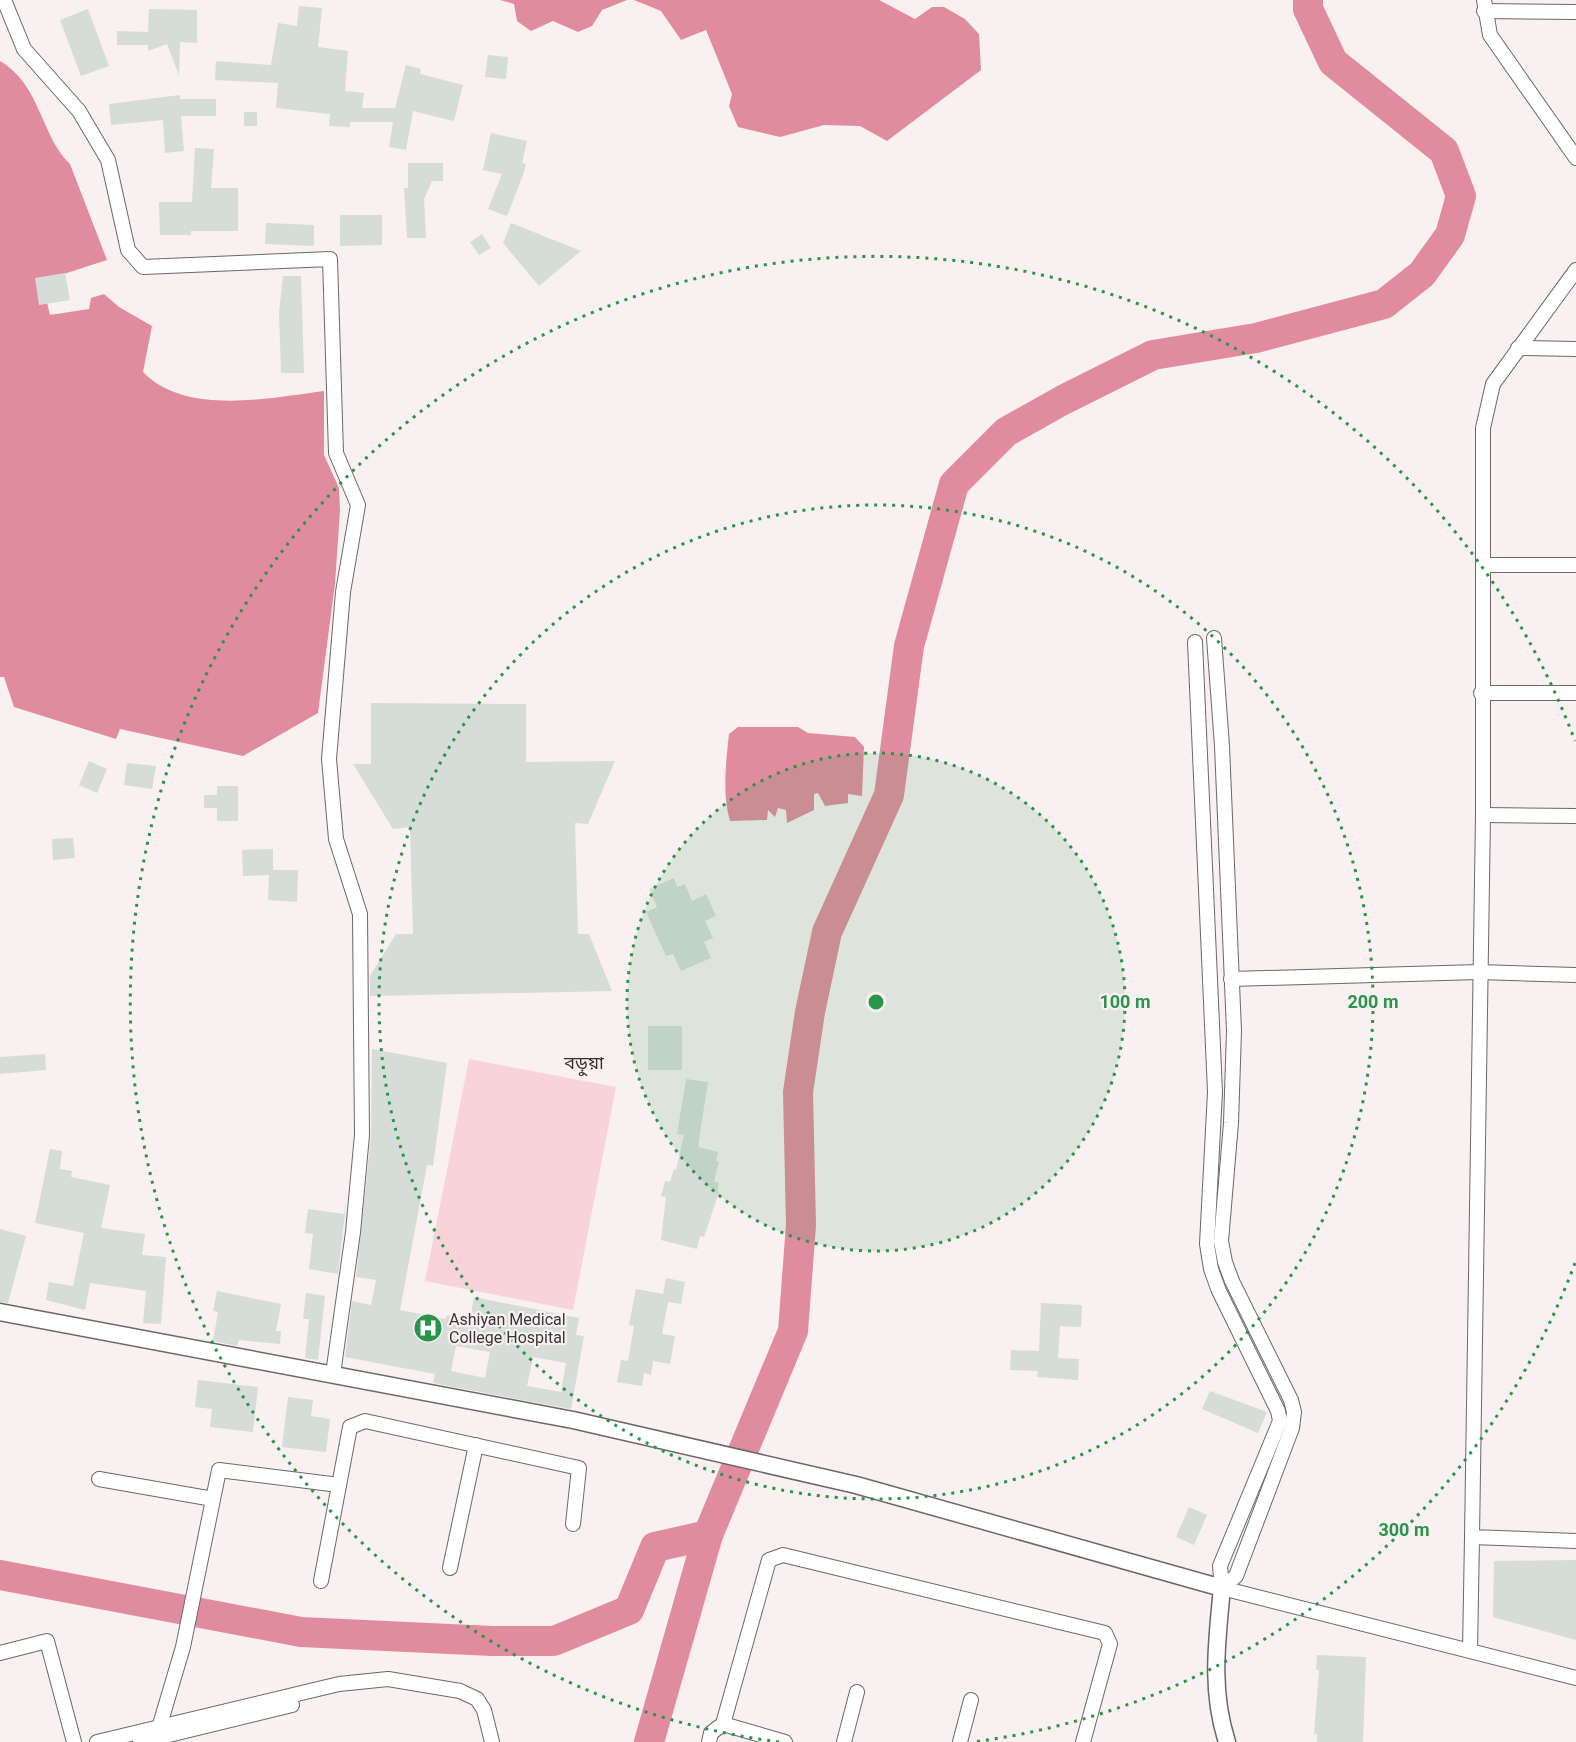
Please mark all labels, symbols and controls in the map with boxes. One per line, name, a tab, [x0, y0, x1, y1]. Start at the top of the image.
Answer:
text: 100 m	[1099, 991, 1151, 1012]
text: 200 m	[1347, 991, 1399, 1012]
centre of rings	[866, 992, 886, 1012]
district label: বড়ুয়া	[563, 1052, 604, 1077]
place label: Ashiyan Medical College Hospital	[449, 1310, 566, 1347]
hospital icon: Ashiyan Medical College Hospital	[412, 1312, 444, 1344]
text: 300 m	[1378, 1519, 1430, 1540]

